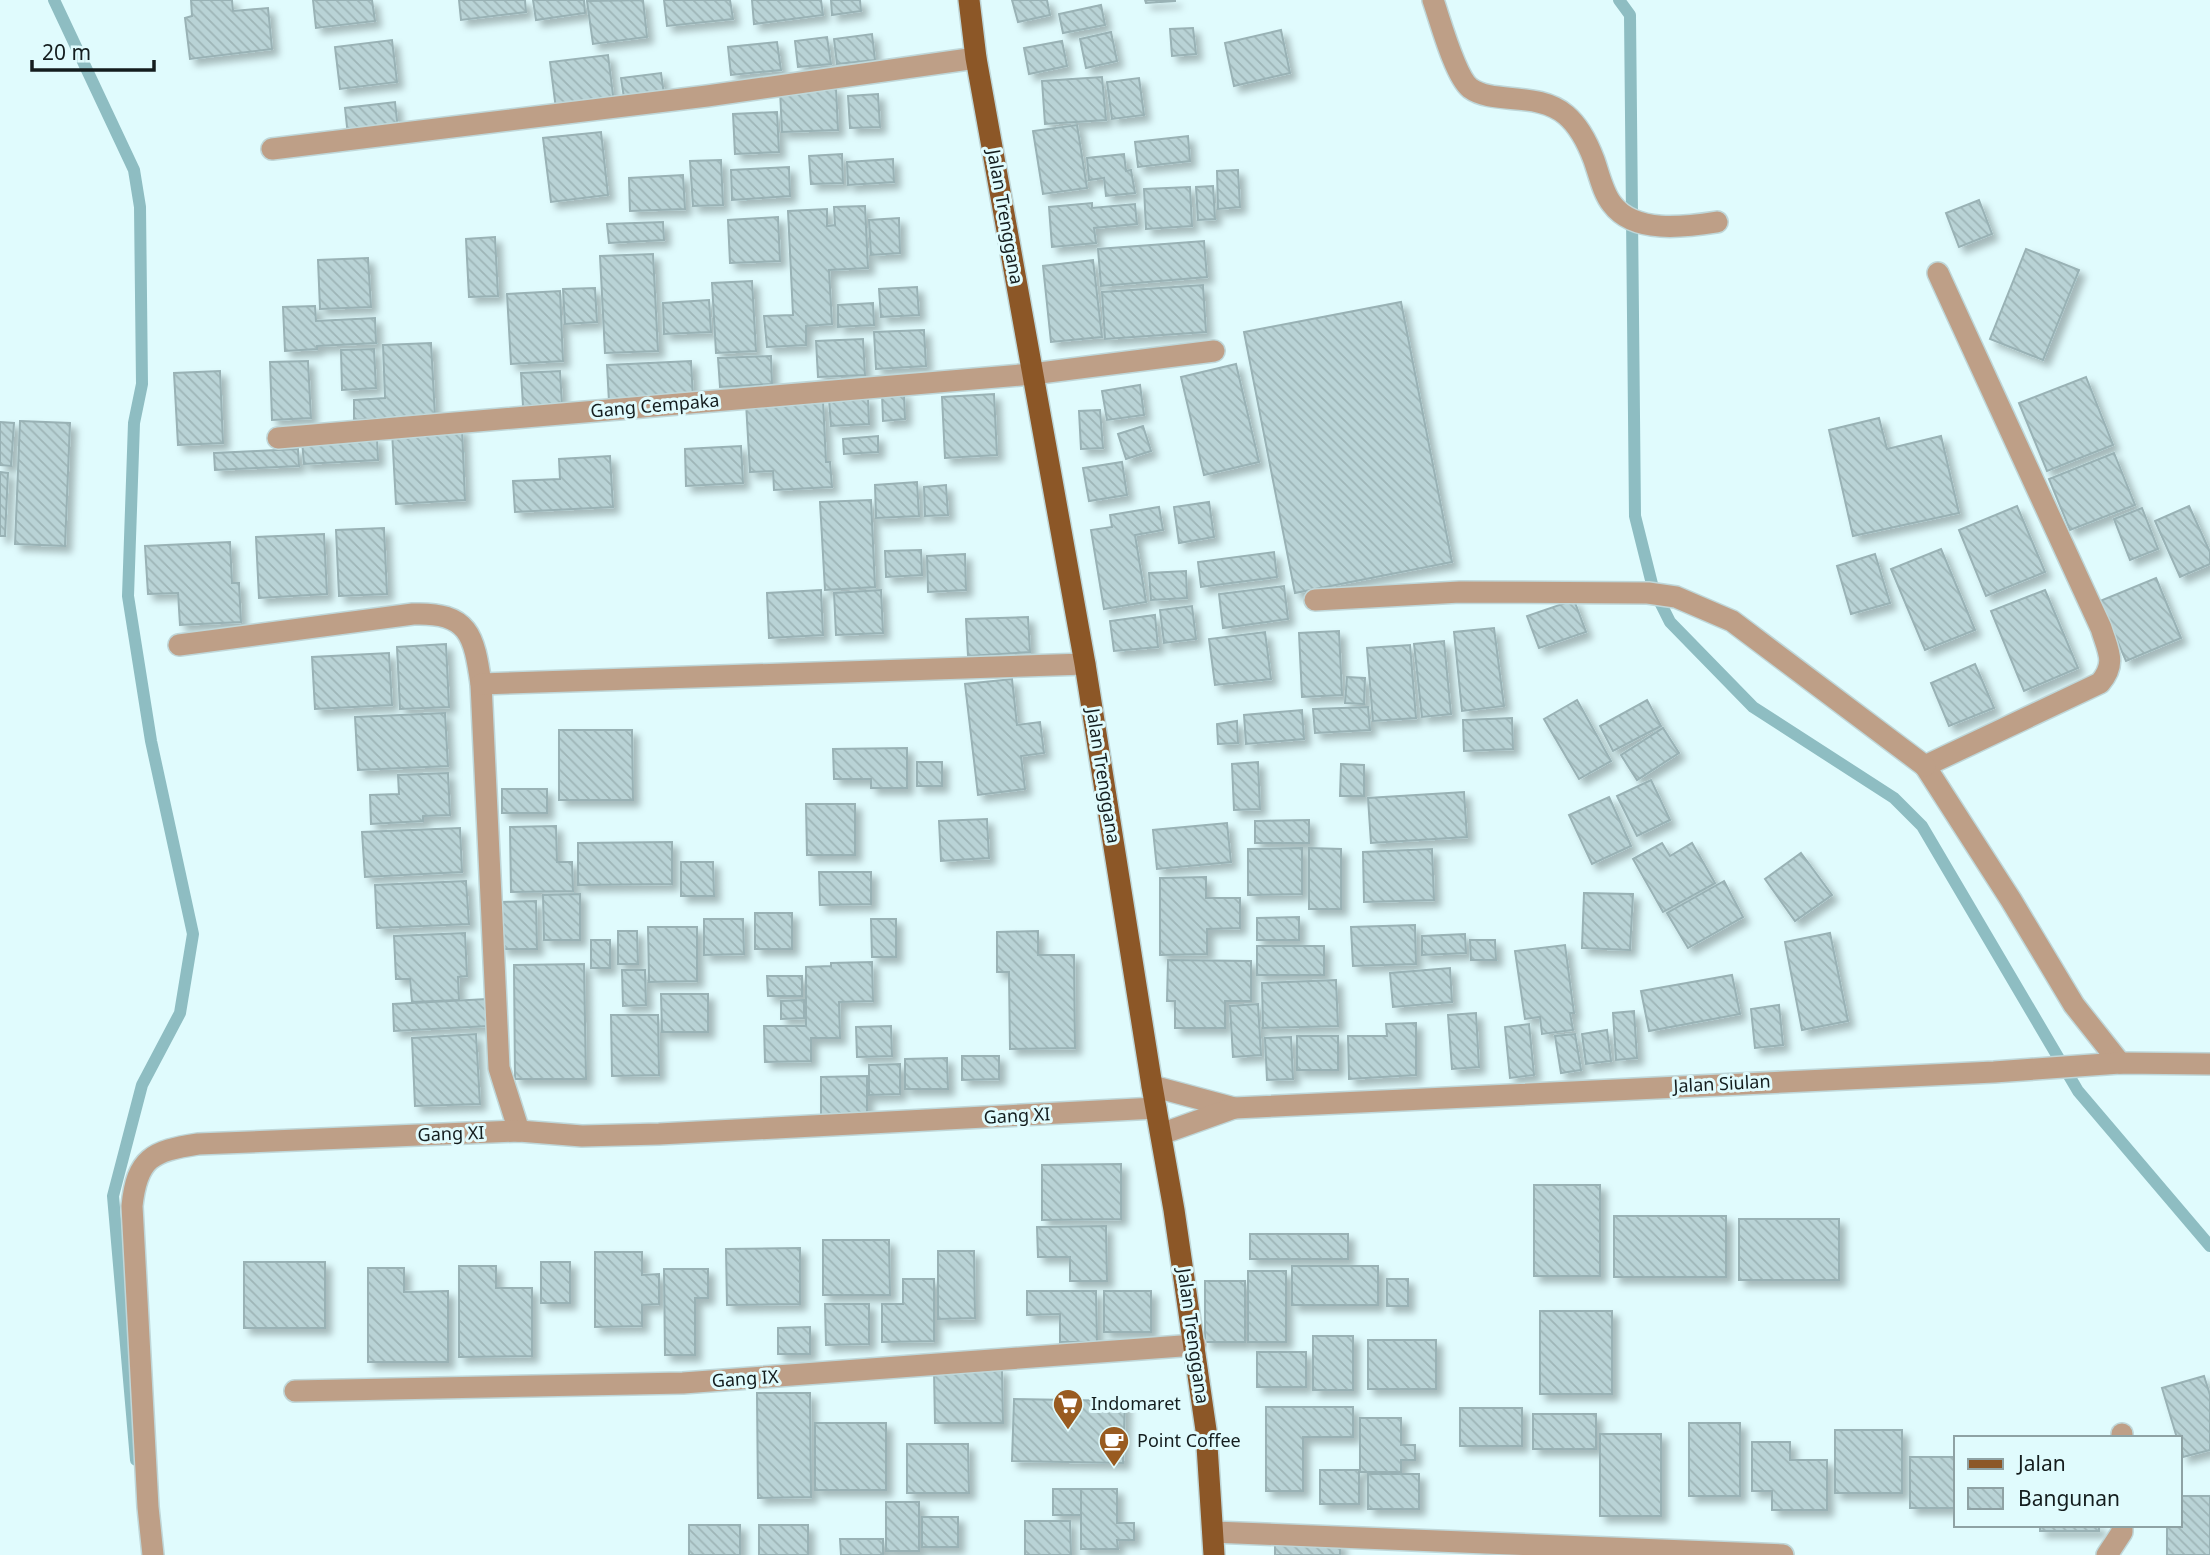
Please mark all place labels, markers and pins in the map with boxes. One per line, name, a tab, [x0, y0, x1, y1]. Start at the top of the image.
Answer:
supermarket icon: Indomaret	[1051, 1387, 1085, 1431]
place label: Indomaret	[1091, 1391, 1181, 1415]
cafe icon: Point Coffee	[1097, 1424, 1131, 1468]
place label: Point Coffee	[1137, 1428, 1241, 1452]

